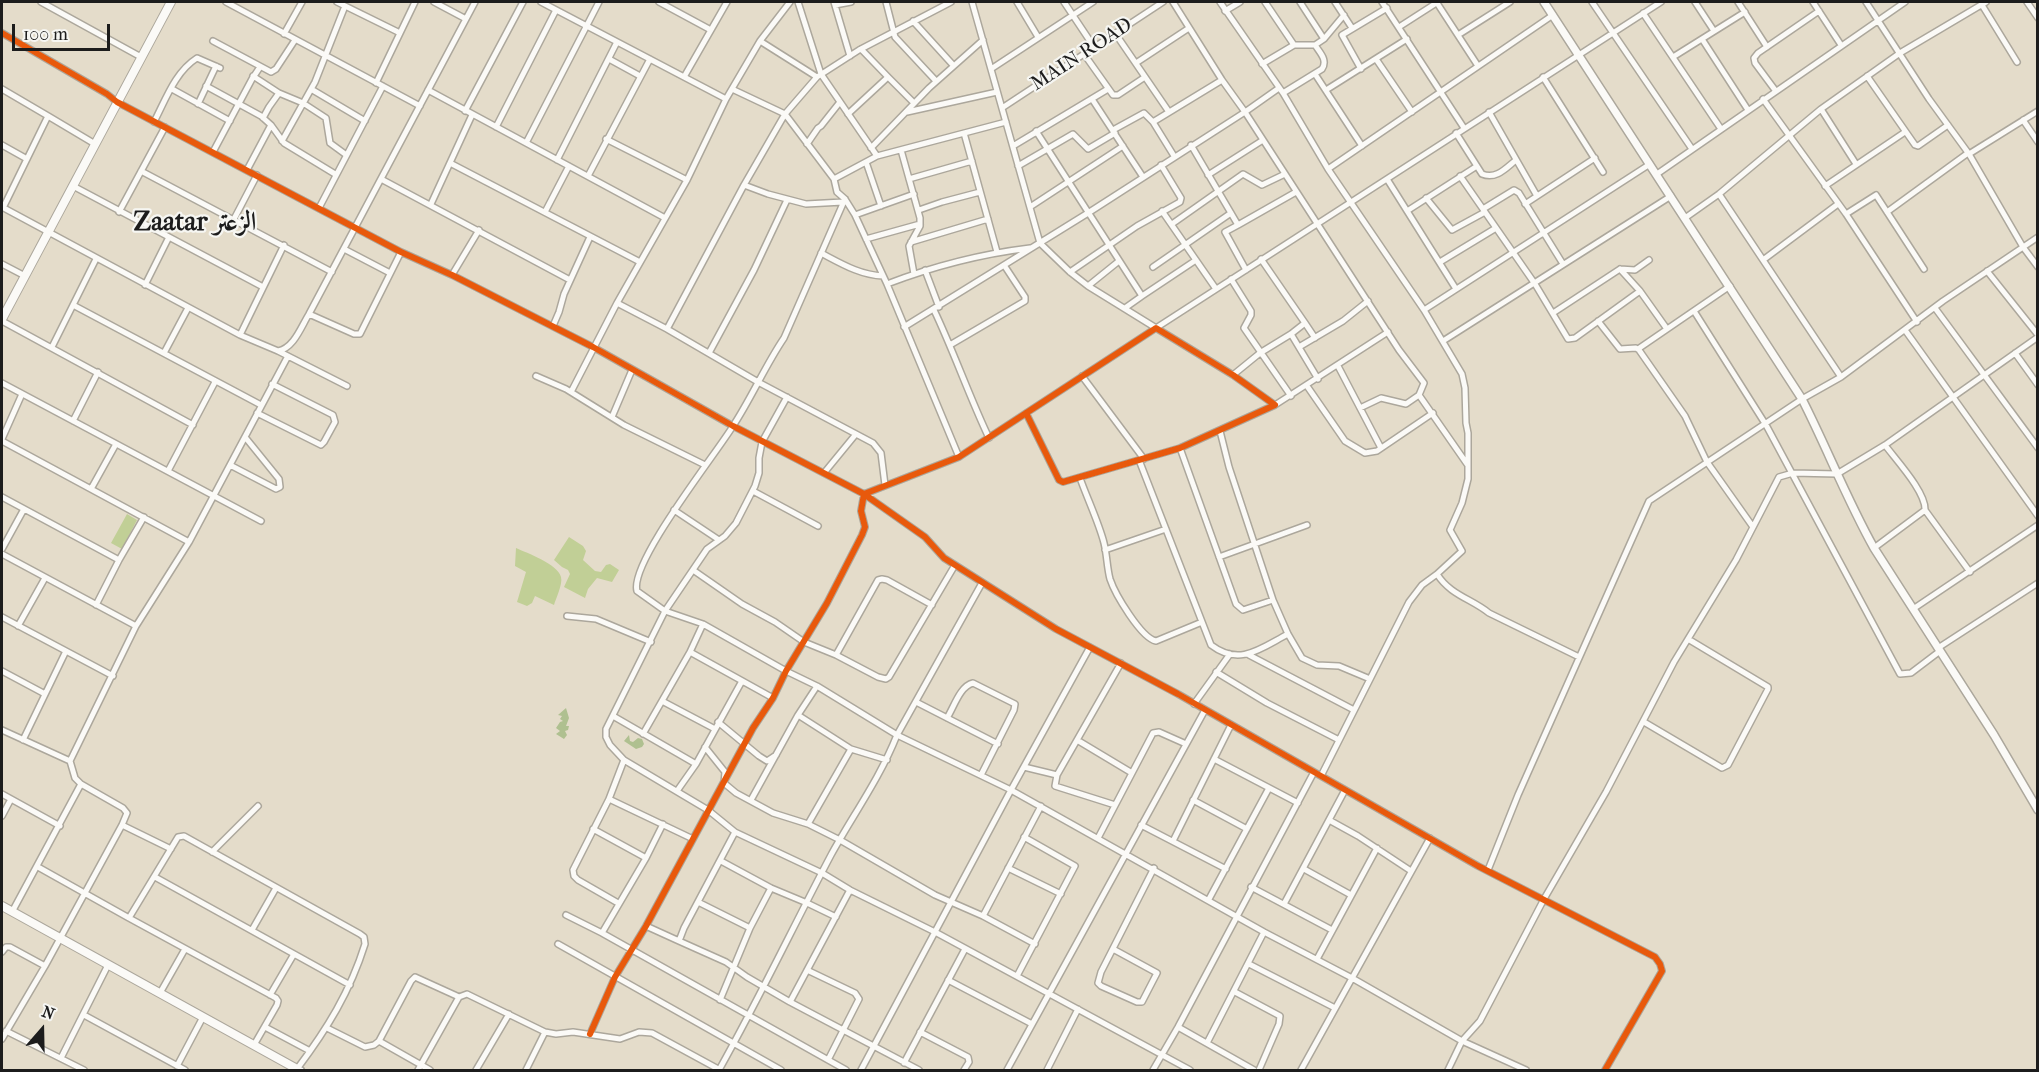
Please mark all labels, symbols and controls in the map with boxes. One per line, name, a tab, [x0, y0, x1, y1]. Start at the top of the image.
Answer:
scale bar	[15, 12, 112, 50]
street label: MAIN ROAD	[1027, 13, 1137, 97]
text: 100 m	[23, 24, 68, 45]
district label: Zaatar الزعتر	[134, 208, 256, 240]
north arrow	[12, 1000, 72, 1060]
text: N	[39, 1002, 57, 1024]

